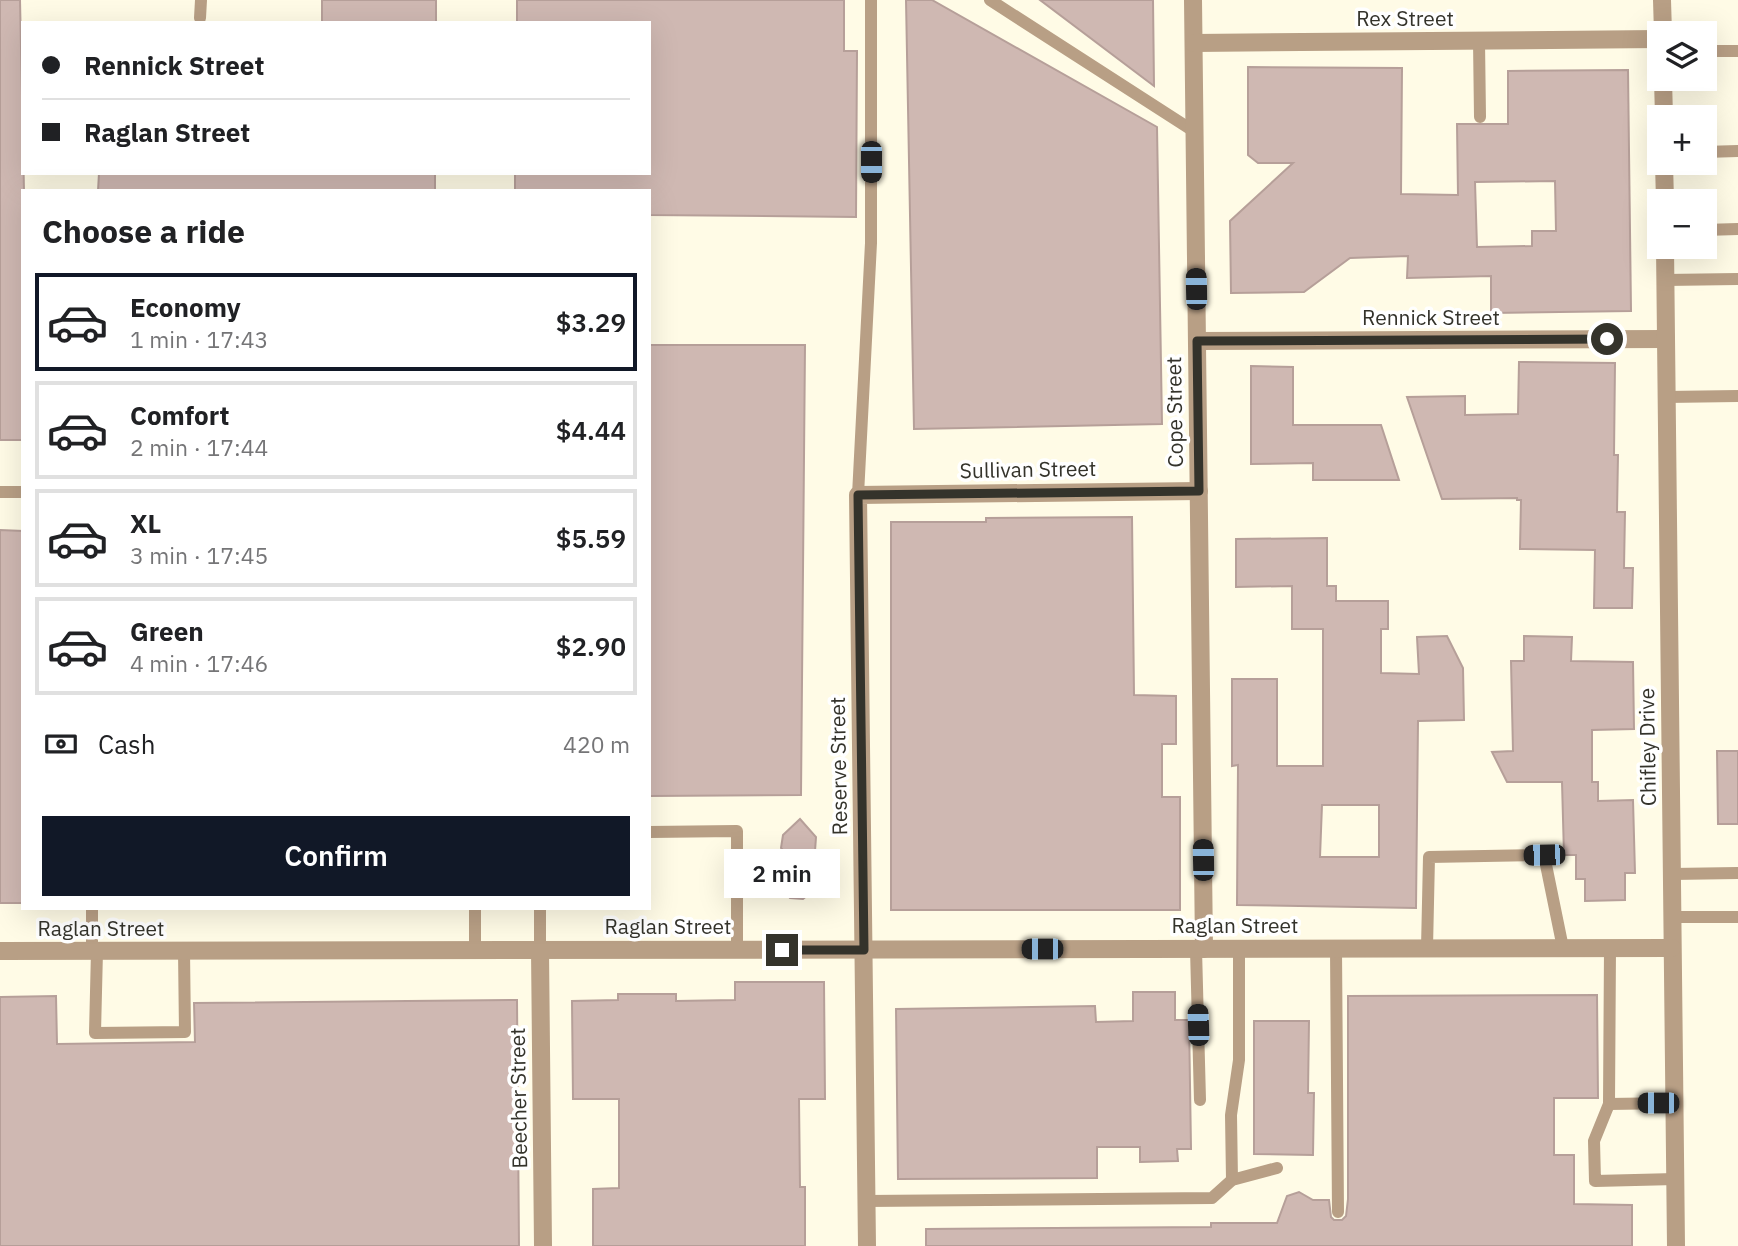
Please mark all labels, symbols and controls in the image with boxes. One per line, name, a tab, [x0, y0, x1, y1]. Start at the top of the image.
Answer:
street label: Rex Street	[1356, 4, 1454, 32]
map controls	[1647, 21, 1717, 259]
button: layers	[1647, 21, 1717, 91]
text: Rennick Street	[84, 48, 264, 82]
button: +	[1647, 105, 1717, 175]
text: Raglan Street	[84, 115, 250, 149]
car	[861, 141, 882, 183]
button: −	[1647, 189, 1717, 259]
text: Choose a ride	[42, 210, 245, 252]
car	[1186, 268, 1207, 310]
text: Economy	[130, 290, 241, 324]
icon: car	[46, 291, 109, 354]
street label: Rennick Street	[1362, 303, 1500, 331]
text: $3.29	[556, 305, 626, 339]
route start	[1591, 323, 1623, 355]
text: 1 min · 17:43	[130, 324, 268, 354]
street label: Cope Street	[1159, 356, 1189, 468]
text: Comfort	[130, 398, 229, 432]
icon: car	[46, 399, 109, 462]
text: $4.44	[556, 413, 626, 447]
text: 2 min · 17:44	[130, 432, 268, 462]
street label: Sullivan Street	[959, 454, 1096, 484]
text: XL	[130, 506, 161, 540]
icon: car	[46, 507, 109, 570]
text: $5.59	[556, 521, 626, 555]
text: 3 min · 17:45	[130, 540, 268, 570]
text: Green	[130, 614, 204, 648]
icon: car	[46, 615, 109, 678]
text: $2.90	[556, 629, 626, 663]
text: 4 min · 17:46	[130, 648, 268, 678]
street label: Chifley Drive	[1632, 688, 1662, 806]
street label: Reserve Street	[823, 696, 853, 836]
icon: cash	[42, 725, 80, 763]
text: Cash	[98, 727, 155, 761]
text: 420 m	[563, 729, 630, 759]
button: Confirm	[42, 816, 630, 896]
car	[1193, 839, 1214, 881]
car	[1523, 844, 1566, 866]
callout: 2 min	[724, 848, 840, 898]
text: 2 min	[752, 858, 812, 888]
street label: Raglan Street	[1172, 911, 1298, 939]
street label: Raglan Street	[605, 912, 731, 940]
street label: Raglan Street	[38, 914, 164, 942]
route end	[766, 934, 798, 966]
car	[1022, 939, 1064, 960]
car	[1187, 1004, 1210, 1046]
street label: Beecher Street	[503, 1027, 533, 1169]
car	[1638, 1093, 1680, 1114]

